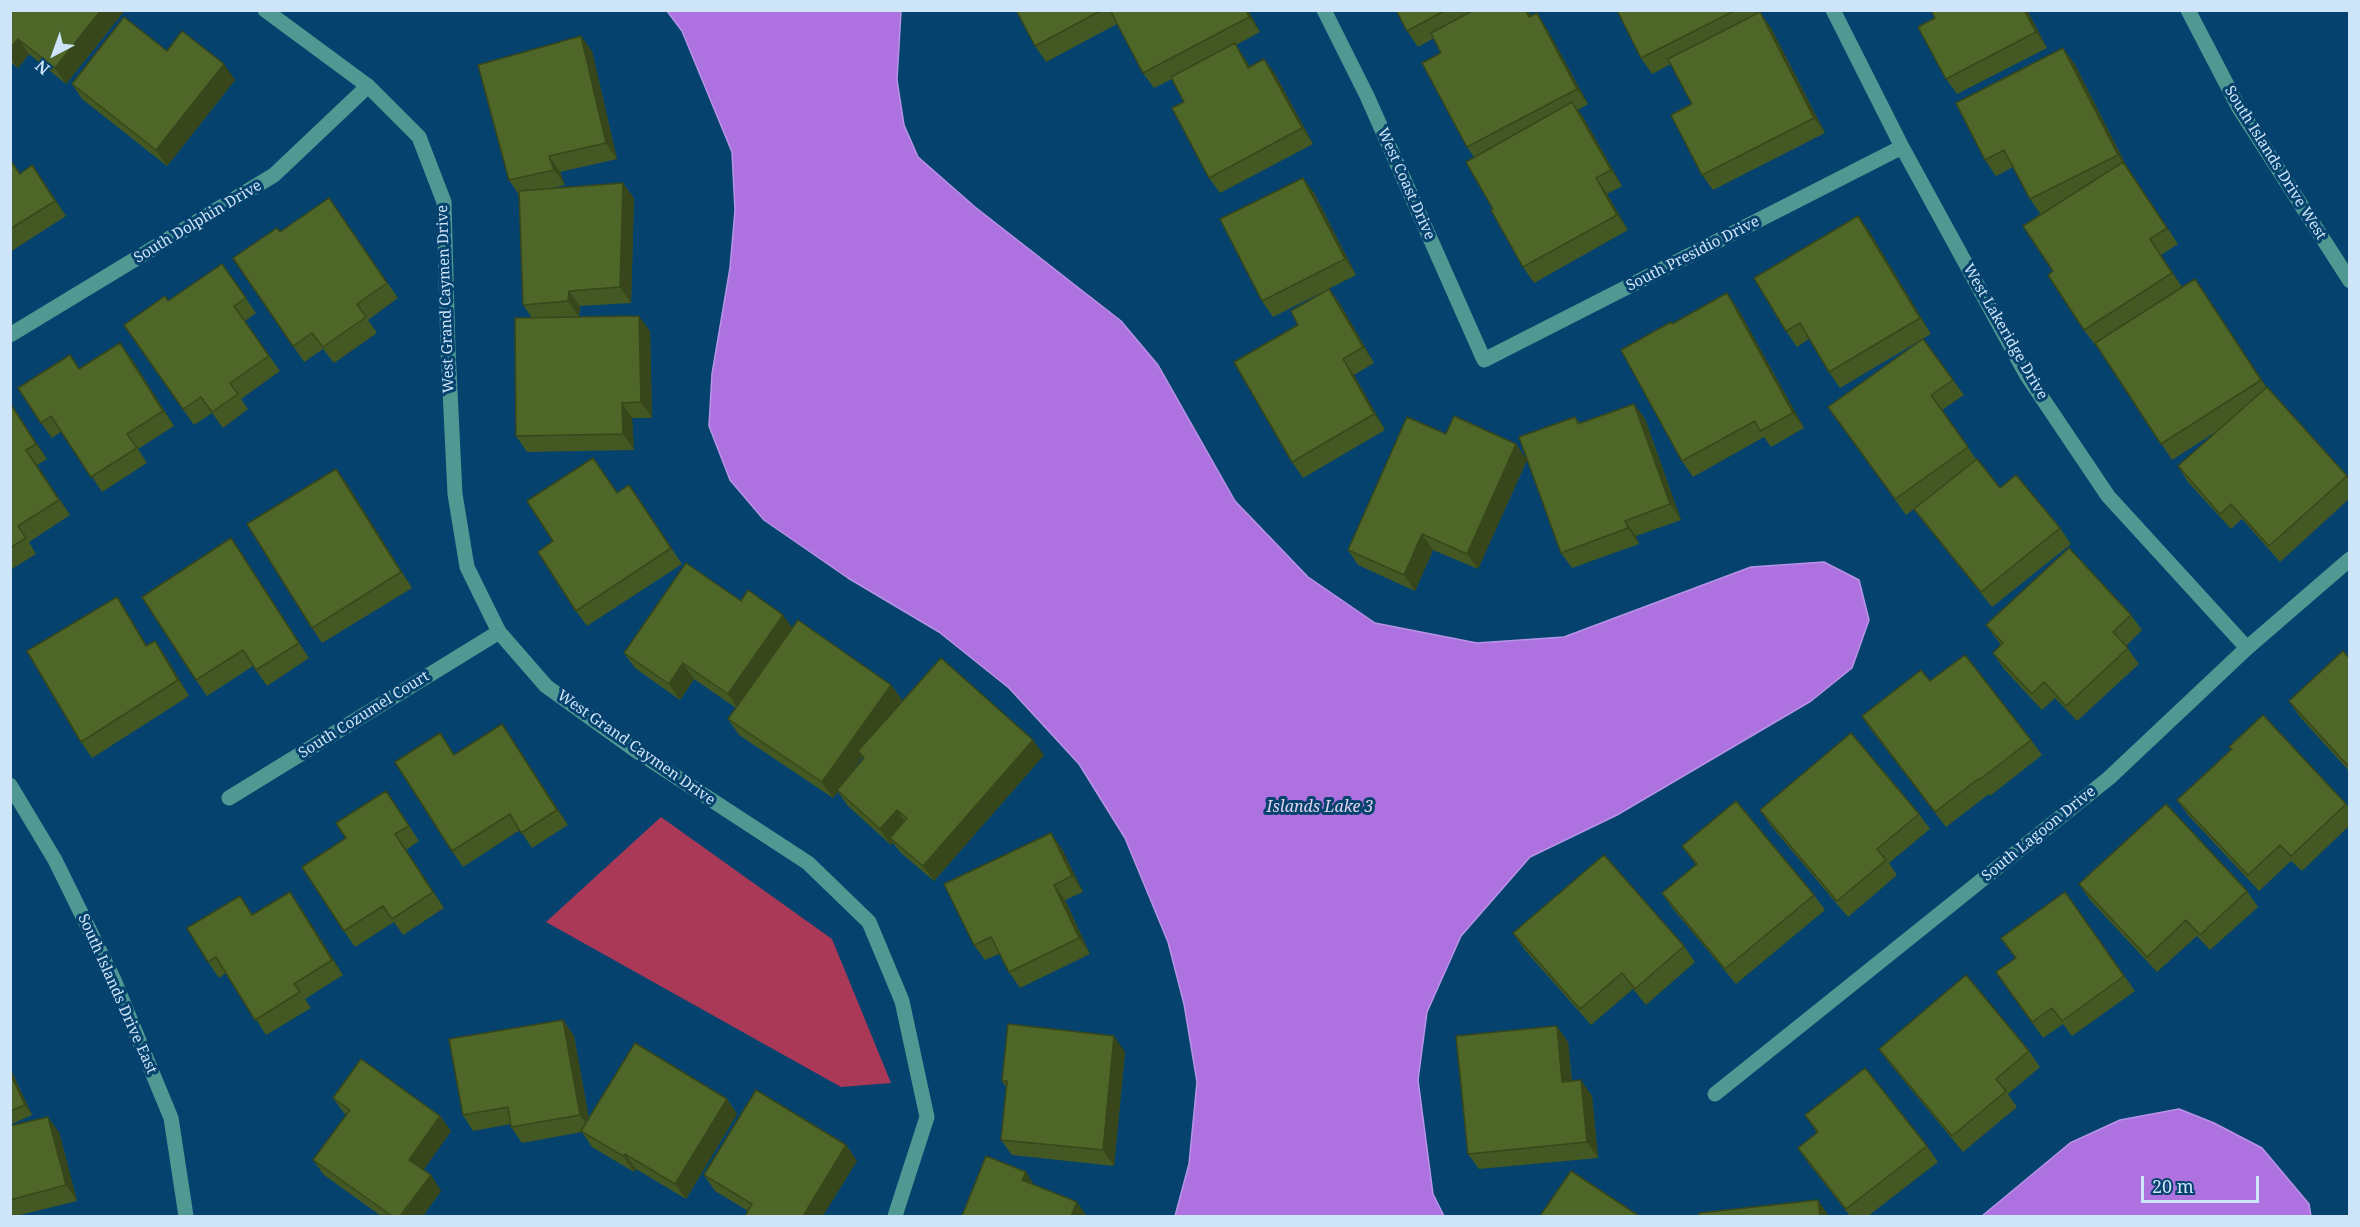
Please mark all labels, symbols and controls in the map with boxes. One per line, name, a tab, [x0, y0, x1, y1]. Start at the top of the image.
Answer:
north arrow	[24, 24, 84, 84]
text: N	[30, 55, 54, 80]
street label: South Islands Drive West	[2220, 83, 2330, 243]
street label: West Coast Drive	[1373, 125, 1439, 243]
street label: South Dolphin Drive	[131, 177, 265, 267]
street label: West Grand Caymen Drive	[434, 204, 458, 394]
street label: South Presidio Drive	[1624, 213, 1762, 295]
street label: West Lakeridge Drive	[1959, 261, 2051, 403]
street label: South Cozumel Court	[295, 667, 433, 763]
street label: West Grand Caymen Drive	[554, 687, 718, 809]
street label: South Lagoon Drive	[1978, 783, 2100, 885]
water label: Islands Lake 3	[1267, 797, 1373, 817]
street label: South Islands Drive East	[74, 911, 160, 1077]
scale bar	[2144, 1164, 2262, 1202]
text: 20 m	[2152, 1174, 2194, 1198]

